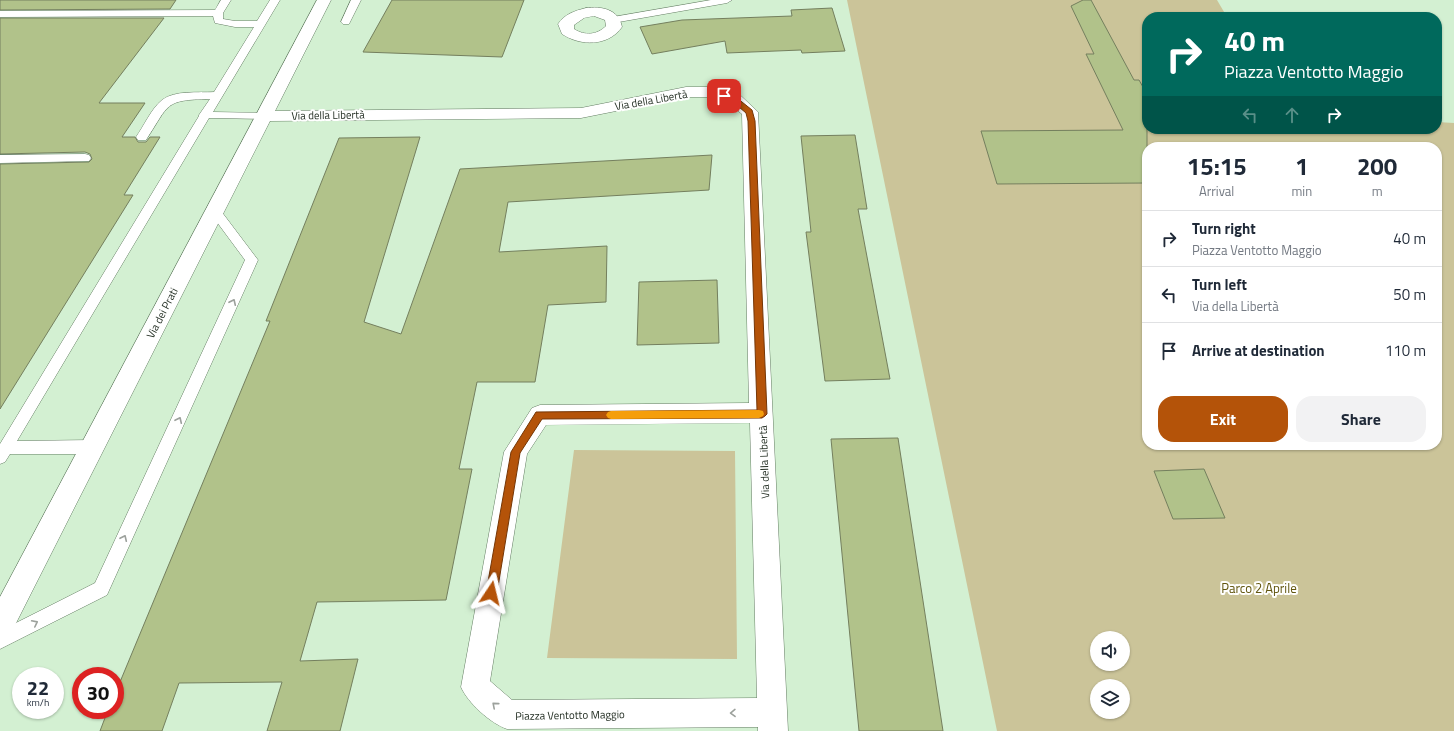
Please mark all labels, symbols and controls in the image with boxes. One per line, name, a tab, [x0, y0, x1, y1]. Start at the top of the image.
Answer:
text: 40 m	[1224, 19, 1285, 62]
icon: right	[1158, 28, 1210, 80]
text: Piazza Ventotto Maggio	[1224, 58, 1404, 85]
pin	[707, 79, 741, 113]
icon: arrive	[713, 85, 735, 107]
street label: Via della Libertà	[614, 86, 689, 114]
icon: left	[1239, 104, 1261, 126]
icon: ahead	[1281, 104, 1303, 126]
icon: right	[1323, 104, 1345, 126]
street label: Via della Libertà	[291, 106, 365, 124]
text: 15:15	[1187, 148, 1247, 184]
text: 1	[1295, 148, 1309, 184]
text: 200	[1357, 148, 1397, 184]
text: Arrival	[1199, 181, 1234, 201]
text: min	[1291, 181, 1312, 201]
text: m	[1372, 181, 1383, 201]
text: Turn right	[1192, 217, 1256, 240]
text: 40 m	[1393, 227, 1426, 250]
icon: right	[1158, 228, 1180, 250]
text: Piazza Ventotto Maggio	[1192, 240, 1322, 260]
text: Turn left	[1192, 273, 1247, 296]
text: 50 m	[1393, 283, 1426, 306]
icon: left	[1158, 284, 1180, 306]
street label: Via dei Prati	[142, 285, 182, 341]
text: Via della Libertà	[1192, 296, 1279, 316]
one-way arrow	[228, 299, 236, 306]
text: Arrive at destination	[1192, 339, 1325, 362]
text: 110 m	[1385, 339, 1426, 362]
icon: arrive	[1158, 340, 1180, 362]
button: Exit	[1158, 396, 1288, 442]
button: Share	[1296, 396, 1426, 442]
one-way arrow	[174, 417, 182, 424]
street label: Via della Libertà	[755, 425, 773, 499]
one-way arrow	[120, 535, 128, 542]
position arrow	[470, 572, 512, 614]
park label: Parco 2 Aprile	[1221, 578, 1297, 598]
one-way arrow	[31, 620, 38, 628]
map controls	[1090, 631, 1130, 719]
button: sound	[1090, 631, 1130, 671]
speed limit sign: 30	[72, 667, 124, 719]
text: 22	[27, 672, 49, 703]
button: layers	[1090, 679, 1130, 719]
text: km/h	[27, 695, 49, 710]
one-way arrow	[492, 702, 500, 709]
street label: Piazza Ventotto Maggio	[515, 706, 625, 724]
one-way arrow	[730, 709, 736, 717]

